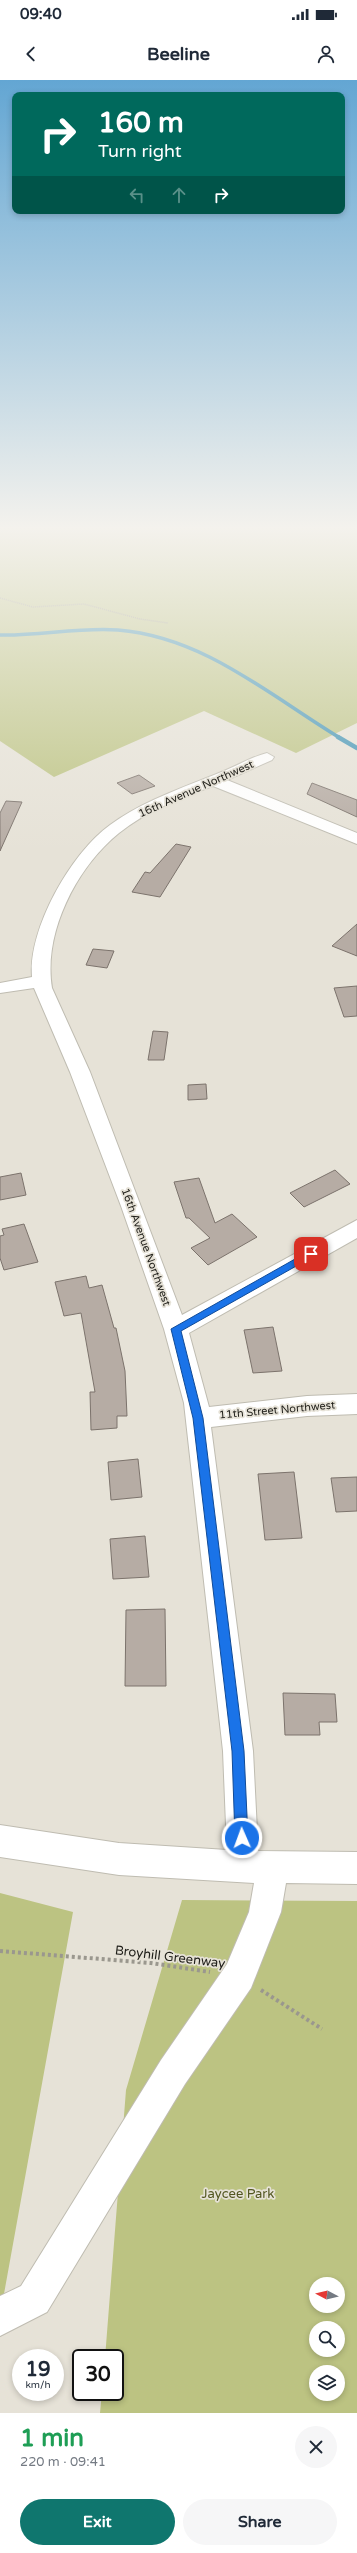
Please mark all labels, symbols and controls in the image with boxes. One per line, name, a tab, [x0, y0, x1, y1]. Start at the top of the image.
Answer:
text: 09:40	[20, 5, 62, 23]
icon: back	[20, 43, 42, 65]
text: Beeline	[147, 43, 210, 65]
icon: person	[315, 43, 337, 65]
text: 160 m	[98, 106, 184, 140]
icon: right	[32, 108, 84, 160]
text: Turn right	[98, 140, 182, 162]
icon: left	[126, 184, 148, 206]
icon: ahead	[168, 184, 190, 206]
icon: right	[210, 184, 232, 206]
street label: 16th Avenue Northwest	[136, 758, 256, 820]
street label: 16th Avenue Northwest	[119, 1186, 173, 1308]
pin	[294, 1237, 328, 1271]
icon: arrive	[300, 1243, 322, 1265]
street label: 11th Street Northwest	[218, 1398, 336, 1422]
position arrow	[221, 1817, 263, 1859]
street label: Broyhill Greenway	[114, 1942, 226, 1972]
park label: Jaycee Park	[202, 2186, 274, 2202]
north arrow	[309, 2277, 345, 2313]
map controls	[309, 2277, 345, 2401]
button: search	[309, 2321, 345, 2357]
speed limit sign: 30	[72, 2349, 124, 2401]
text: 19	[25, 2358, 51, 2382]
button: layers	[309, 2365, 345, 2401]
text: km/h	[25, 2379, 51, 2391]
text: 1 min	[20, 2424, 84, 2453]
button: close	[295, 2426, 337, 2468]
text: 220 m · 09:41	[20, 2454, 106, 2470]
button: Exit	[20, 2499, 175, 2545]
button: Share	[183, 2499, 337, 2545]

